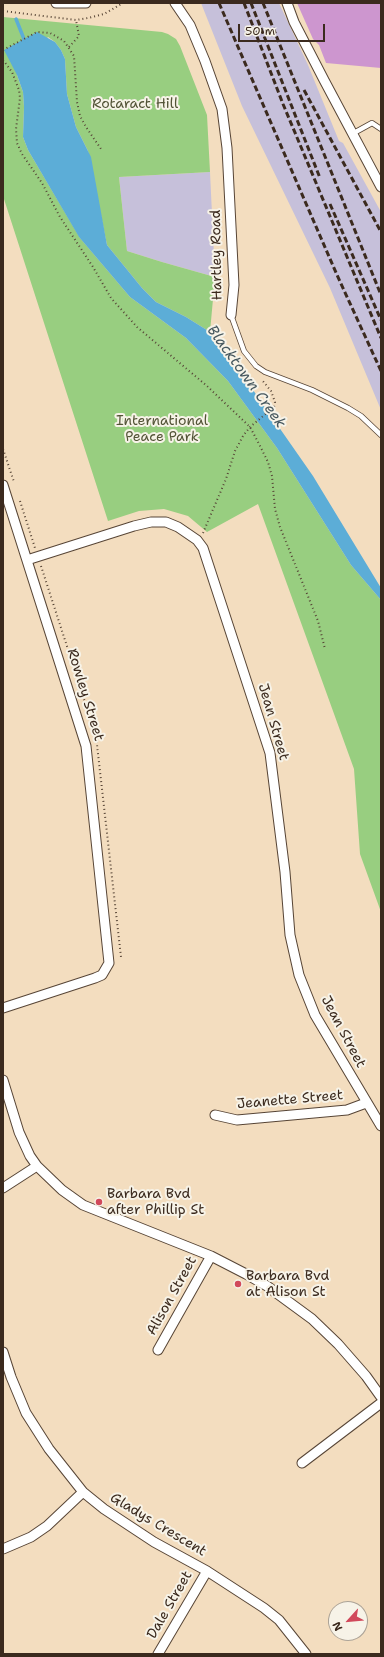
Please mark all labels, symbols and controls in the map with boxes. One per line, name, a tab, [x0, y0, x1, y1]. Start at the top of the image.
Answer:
scale bar	[240, 16, 327, 42]
text: 50 m	[245, 23, 275, 39]
park label: Rotaract Hill	[92, 96, 178, 112]
street label: Hartley Road	[208, 210, 226, 300]
water label: Blacktown Creek	[203, 322, 289, 432]
park label: International Peace Park	[116, 413, 208, 446]
street label: Rowley Street	[63, 647, 107, 743]
street label: Jean Street	[254, 682, 292, 762]
street label: Jean Street	[317, 993, 369, 1071]
street label: Jeanette Street	[236, 1087, 344, 1113]
place label: Barbara Bvd after Phillip St	[107, 1186, 204, 1218]
marker: Barbara Bvd after Phillip St	[94, 1197, 104, 1207]
street label: Alison Street	[143, 1254, 201, 1338]
place label: Barbara Bvd at Alison St	[246, 1268, 329, 1300]
marker: Barbara Bvd at Alison St	[233, 1279, 243, 1289]
street label: Gladys Crescent	[107, 1490, 209, 1560]
street label: Dale Street	[144, 1568, 196, 1642]
north arrow	[328, 1601, 368, 1641]
text: N	[329, 1619, 346, 1634]

